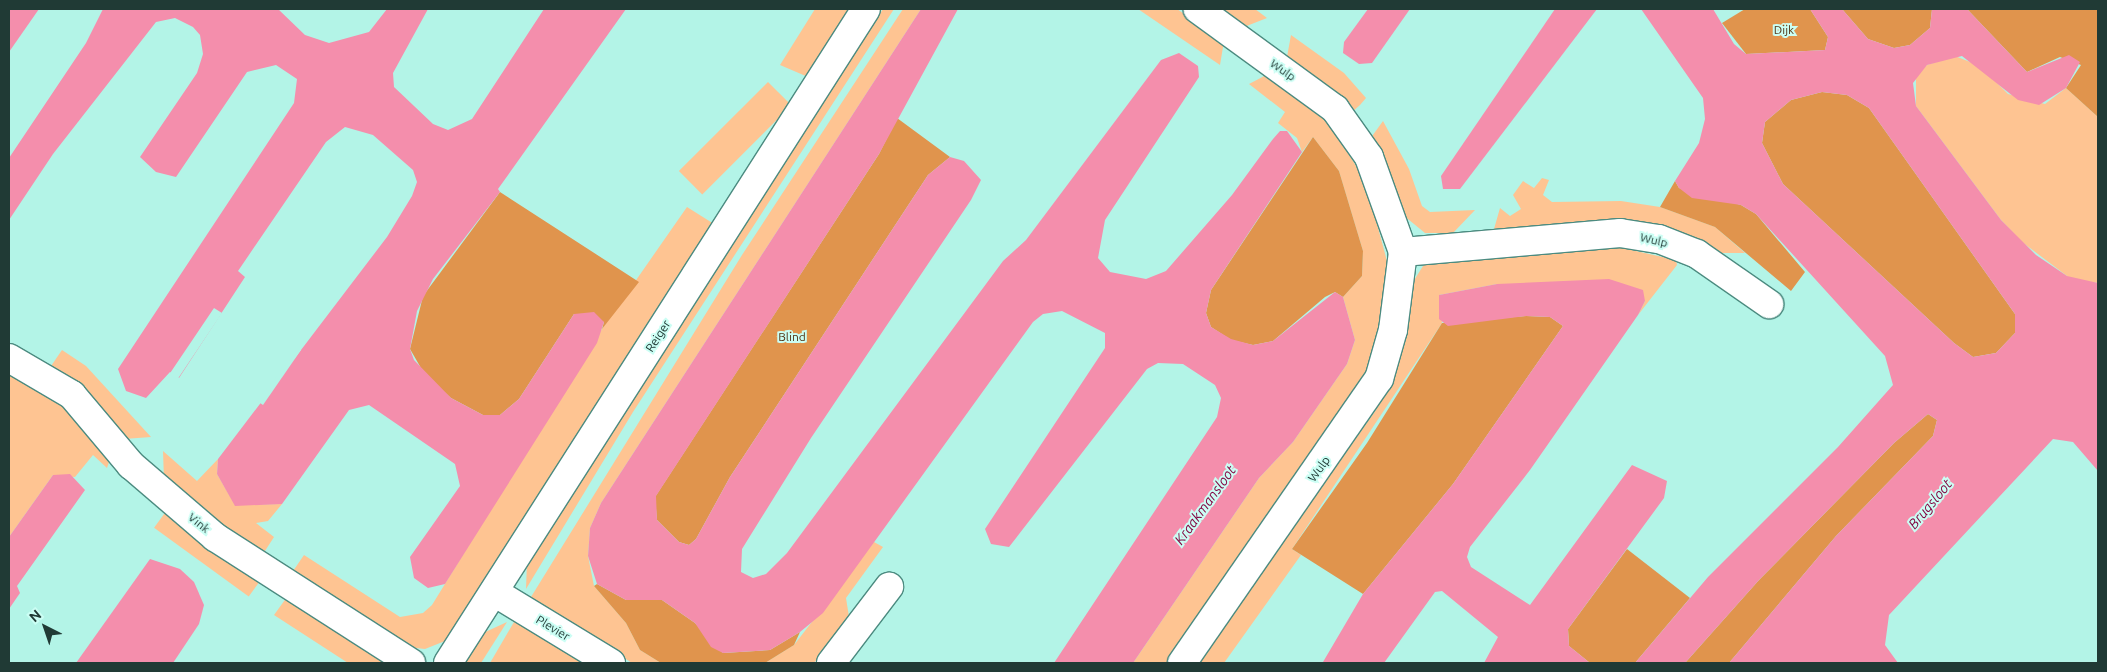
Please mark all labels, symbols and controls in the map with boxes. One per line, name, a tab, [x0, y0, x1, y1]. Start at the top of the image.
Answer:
park label: Dijk	[1774, 23, 1794, 37]
street label: Wulp	[1267, 56, 1299, 84]
street label: Wulp	[1639, 230, 1669, 250]
street label: Reiger	[642, 317, 674, 355]
park label: Blind	[778, 330, 806, 344]
street label: Wulp	[1305, 453, 1333, 485]
water label: Kraakmansloot	[1171, 462, 1239, 548]
water label: Brugsloot	[1904, 476, 1956, 532]
street label: Vink	[185, 510, 213, 536]
north arrow	[20, 602, 70, 652]
text: N	[26, 606, 44, 625]
street label: Plevier	[533, 612, 573, 644]

